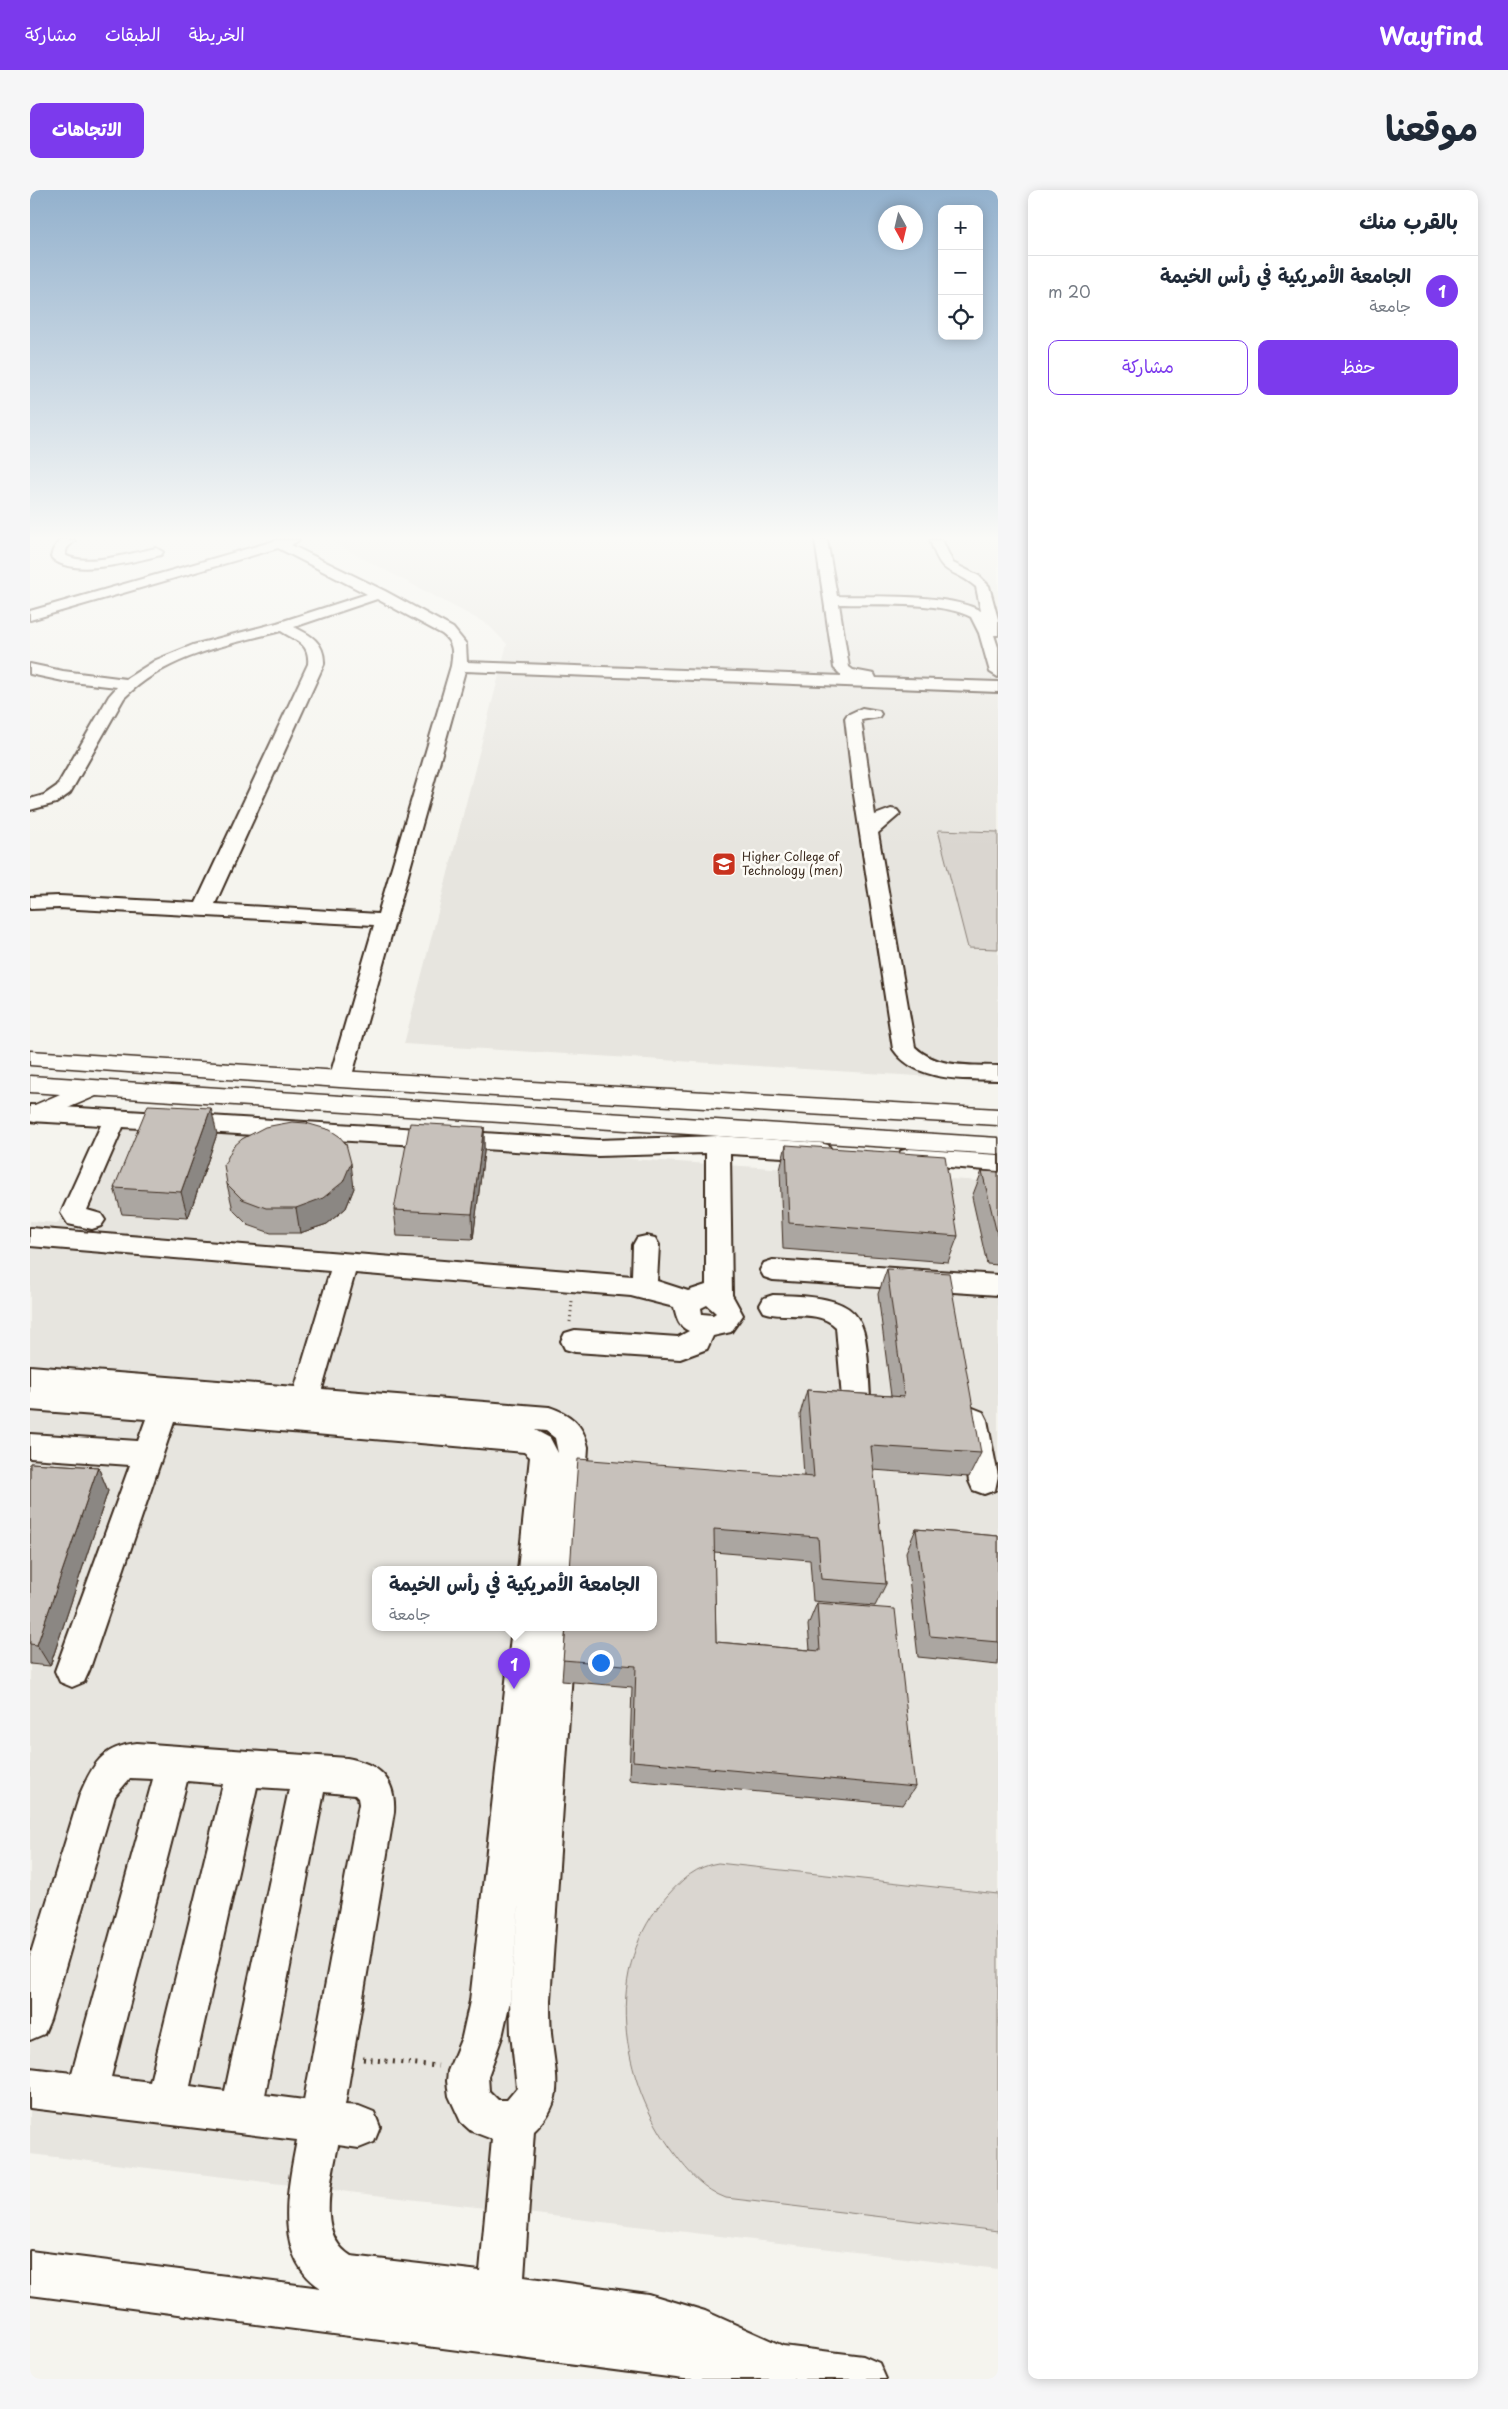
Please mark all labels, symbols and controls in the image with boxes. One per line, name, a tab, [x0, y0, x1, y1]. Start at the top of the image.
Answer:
text: Wayfind	[1379, 17, 1483, 53]
text: مشاركة	[25, 20, 77, 47]
text: الطبقات	[105, 20, 161, 47]
text: الخريطة	[189, 20, 245, 47]
text: موقعنا	[1385, 100, 1478, 153]
button: الاتجاهات	[30, 103, 144, 158]
text: بالقرب منك	[1359, 204, 1458, 236]
north arrow	[878, 205, 923, 250]
map controls	[938, 205, 983, 340]
button: +	[938, 205, 983, 250]
button: −	[938, 250, 983, 295]
text: الجامعة الأمريكية في رأس الخيمة	[1160, 261, 1411, 289]
text: 20 m	[1048, 279, 1091, 303]
text: 1	[1438, 279, 1446, 303]
text: جامعة	[1369, 293, 1411, 317]
button: locate	[938, 295, 983, 340]
button: مشاركة	[1048, 340, 1248, 395]
button: حفظ	[1258, 340, 1458, 395]
place label: Higher College of Technology (men)	[742, 847, 843, 879]
school or university icon: Higher College of Technology (men)	[711, 851, 737, 877]
popup	[372, 1566, 657, 1631]
text: الجامعة الأمريكية في رأس الخيمة	[389, 1569, 640, 1597]
text: جامعة	[389, 1601, 431, 1625]
pin: 1	[498, 1648, 530, 1689]
your location	[588, 1650, 614, 1676]

